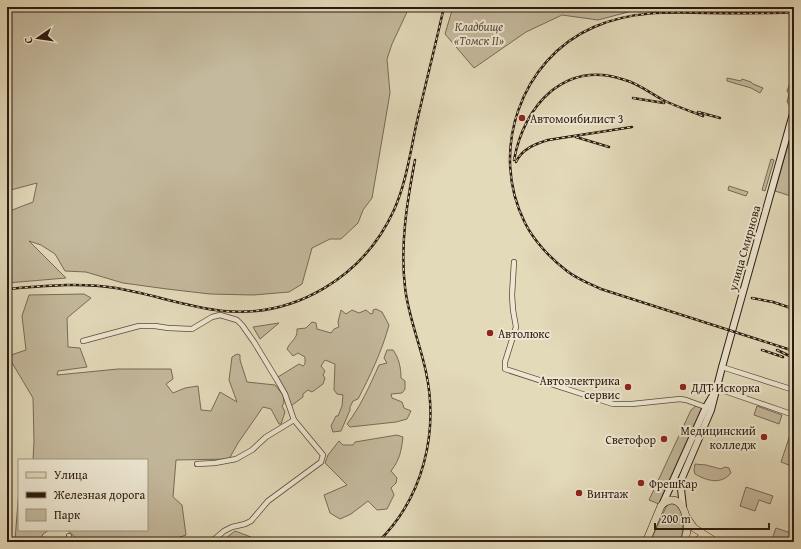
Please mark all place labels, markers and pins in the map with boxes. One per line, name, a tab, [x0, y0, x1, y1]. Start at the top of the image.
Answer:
place label: Автомоибилист 3	[530, 110, 624, 127]
marker: Автомоибилист 3	[517, 113, 527, 123]
place label: Автолюкс	[498, 325, 551, 342]
marker: Автолюкс	[485, 328, 495, 338]
place label: Автоэлектрика сервис	[539, 372, 621, 403]
place label: ДДТ Искорка	[690, 379, 760, 396]
marker: Автоэлектрика сервис	[623, 382, 633, 392]
marker: ДДТ Искорка	[678, 382, 688, 392]
place label: Медицинский колледж	[680, 422, 756, 453]
place label: Светофор	[605, 431, 657, 448]
marker: Медицинский колледж	[759, 432, 769, 442]
marker: Светофор	[659, 434, 669, 444]
place label: ФрешКар	[649, 475, 698, 492]
marker: ФрешКар	[636, 478, 646, 488]
place label: Винтаж	[587, 485, 628, 502]
marker: Винтаж	[574, 488, 584, 498]

